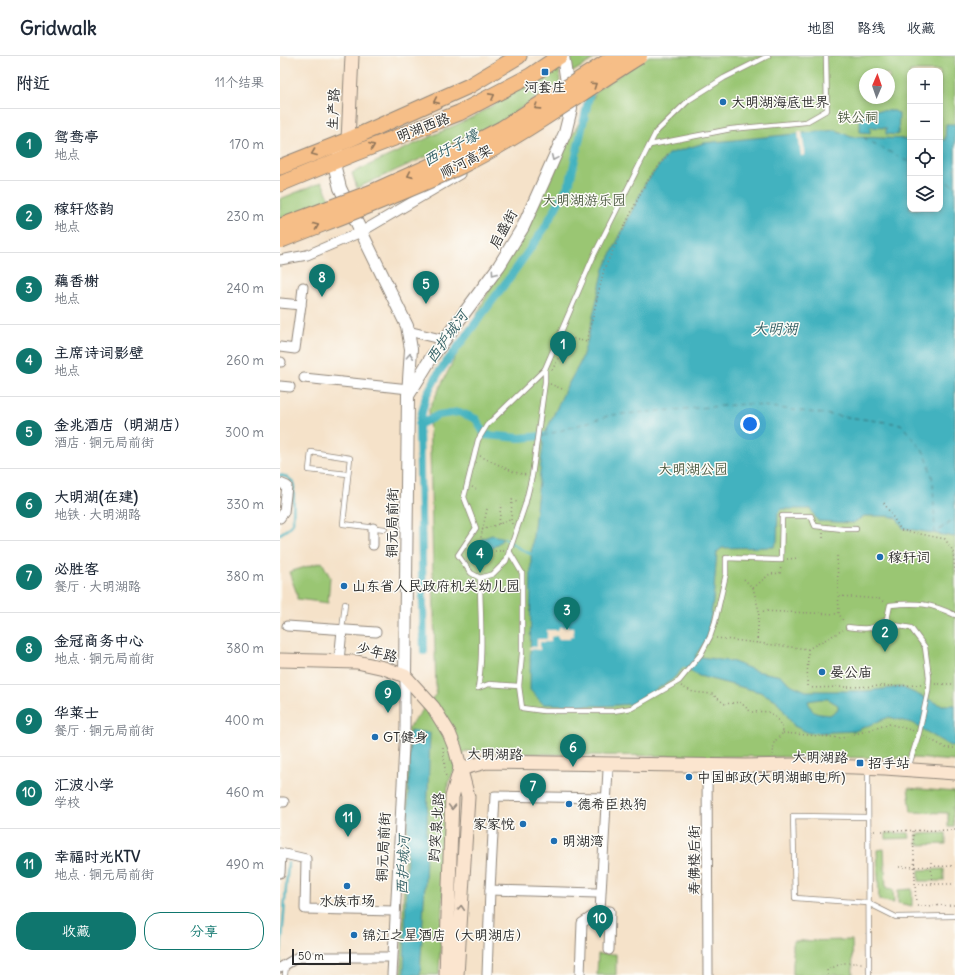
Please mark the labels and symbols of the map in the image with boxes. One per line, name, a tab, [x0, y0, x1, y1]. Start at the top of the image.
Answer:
marker: 河套庄	[540, 67, 550, 77]
north arrow	[859, 68, 895, 104]
place label: 河套庄	[524, 78, 566, 96]
one-way arrow	[589, 83, 596, 90]
street label: 生产路	[323, 88, 343, 130]
one-way arrow	[488, 93, 495, 101]
place label: 大明湖海底世界	[731, 93, 829, 111]
one-way arrow	[432, 96, 440, 104]
marker: 大明湖海底世界	[718, 97, 728, 107]
one-way arrow	[534, 102, 541, 110]
park label: 铁公祠	[837, 108, 879, 126]
street label: 明湖西路	[394, 109, 452, 145]
water label: 西圩子壕	[420, 124, 483, 170]
street label: 顺河高架	[437, 140, 495, 182]
one-way arrow	[369, 143, 376, 151]
one-way arrow	[310, 149, 317, 157]
one-way arrow	[551, 154, 559, 162]
one-way arrow	[407, 170, 415, 178]
park label: 大明湖游乐园	[542, 191, 626, 209]
street label: 启盛街	[485, 206, 521, 252]
one-way arrow	[313, 222, 320, 230]
pin: 8	[309, 264, 335, 297]
one-way arrow	[492, 269, 499, 276]
pin: 5	[413, 271, 439, 304]
water label: 西护城河	[421, 304, 474, 367]
water label: 大明湖	[752, 319, 799, 338]
pin: 1	[550, 331, 576, 364]
one-way arrow	[406, 353, 415, 359]
your location	[740, 414, 760, 434]
park label: 大明湖公园	[658, 460, 728, 478]
street label: 铜元局前街	[382, 488, 402, 558]
pin: 4	[467, 540, 493, 573]
place label: 稼轩词	[888, 548, 930, 566]
marker: 稼轩词	[875, 552, 885, 562]
place label: 山东省人民政府机关幼儿园	[352, 577, 520, 595]
marker: 山东省人民政府机关幼儿园	[339, 581, 349, 591]
pin: 3	[554, 597, 580, 630]
pin: 2	[872, 619, 898, 652]
street label: 少年路	[354, 638, 400, 666]
place label: 晏公庙	[830, 663, 872, 681]
marker: 晏公庙	[817, 667, 827, 677]
pin: 9	[375, 680, 401, 713]
place label: GT健身	[383, 728, 428, 746]
marker: GT健身	[370, 732, 380, 742]
pin: 6	[560, 734, 586, 767]
street label: 大明湖路	[467, 745, 523, 763]
street label: 大明湖路	[792, 748, 848, 766]
place label: 招手站	[868, 754, 910, 772]
marker: 招手站	[855, 758, 865, 768]
place label: 中国邮政(大明湖邮电所)	[697, 768, 845, 786]
marker: 中国邮政(大明湖邮电所)	[684, 772, 694, 782]
pin: 7	[520, 773, 546, 806]
street label: 趵突泉北路	[425, 791, 447, 863]
place label: 德希臣热狗	[577, 795, 647, 813]
marker: 德希臣热狗	[564, 799, 574, 809]
pin: 11	[335, 804, 361, 837]
one-way arrow	[447, 804, 456, 810]
street label: 铜元局前街	[372, 812, 394, 882]
place label: 家家悦	[473, 815, 515, 833]
marker: 家家悦	[518, 819, 528, 829]
street label: 寿佛楼后街	[685, 825, 703, 895]
water label: 西护城河	[392, 832, 413, 895]
place label: 明湖湾	[562, 832, 604, 850]
marker: 明湖湾	[549, 836, 559, 846]
marker: 水族市场	[342, 881, 352, 891]
place label: 水族市场	[319, 892, 375, 910]
one-way arrow	[457, 905, 466, 911]
pin: 10	[587, 905, 613, 938]
place label: 锦江之星酒店（大明湖店）	[362, 926, 530, 944]
marker: 锦江之星酒店（大明湖店）	[349, 930, 359, 940]
scale bar	[292, 947, 351, 966]

